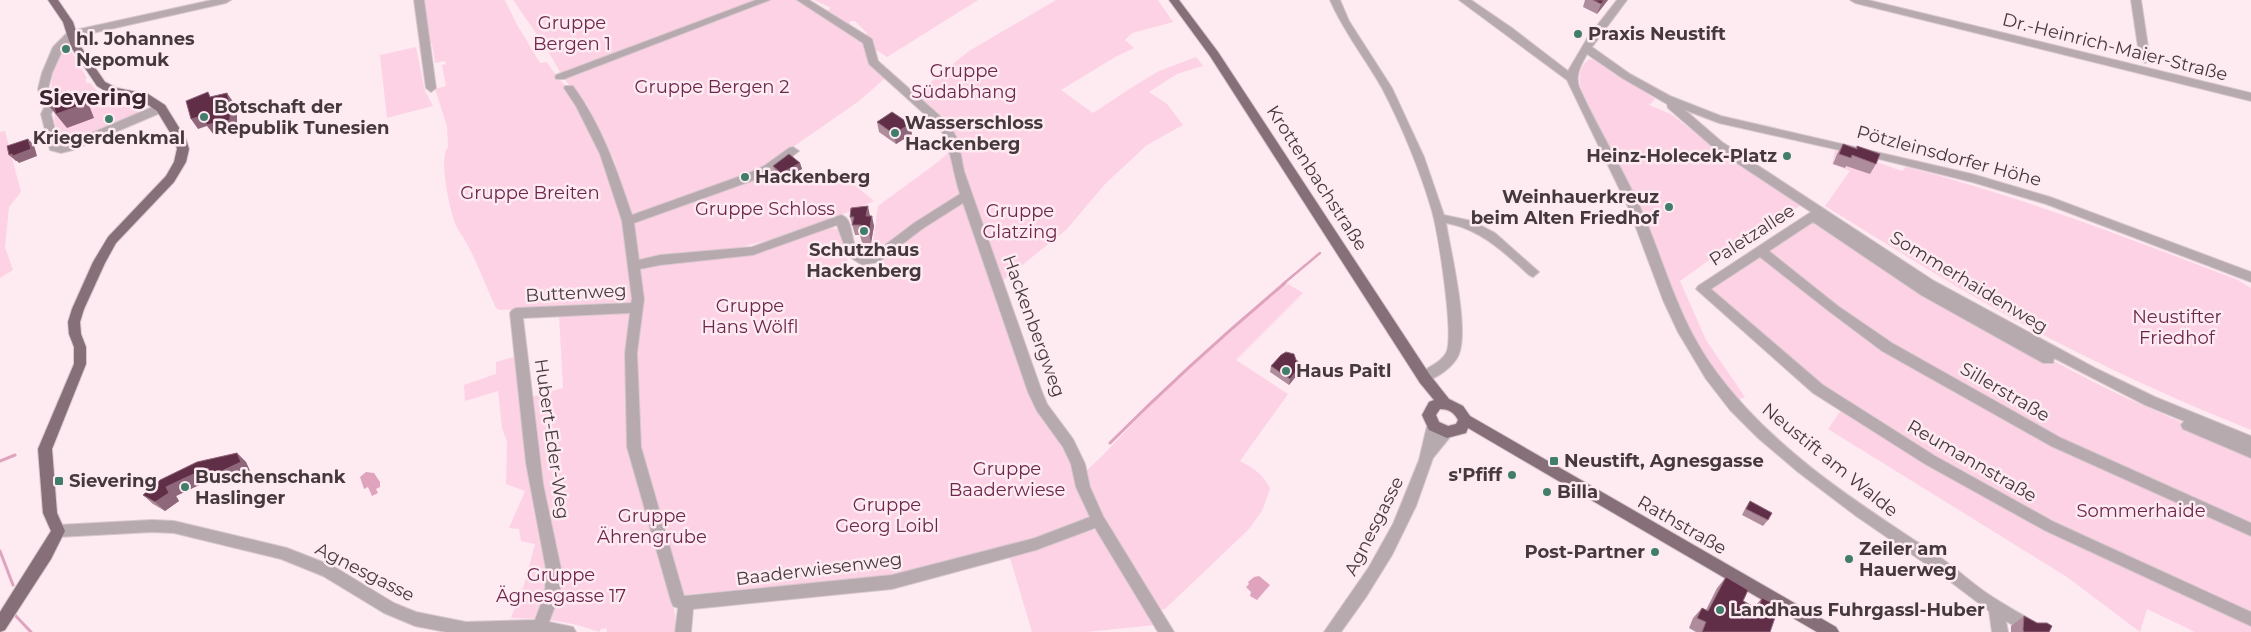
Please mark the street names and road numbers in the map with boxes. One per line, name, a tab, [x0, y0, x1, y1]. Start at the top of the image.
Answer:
street label: Dr.-Heinrich-Maier-Straße	[2000, 8, 2230, 86]
street label: Krottenbachstraße	[1262, 101, 1372, 255]
street label: Pötzleinsdorfer Höhe	[1854, 121, 2044, 191]
street label: Paletzallee	[1705, 199, 1799, 271]
street label: Sommerhaidenweg	[1886, 226, 2052, 338]
street label: Hackenbergweg	[998, 252, 1070, 400]
street label: Buttenweg	[525, 279, 627, 307]
street label: Hubert-Eder-Weg	[530, 357, 574, 521]
street label: Sillerstraße	[1956, 358, 2054, 427]
street label: Neustift am Walde	[1758, 398, 1903, 522]
street label: Reumannstraße	[1903, 415, 2041, 507]
street label: Agnesgasse	[1340, 473, 1408, 579]
street label: Rathstraße	[1634, 491, 1731, 559]
street label: Agnesgasse	[312, 538, 418, 606]
street label: Baaderwiesenweg	[735, 548, 903, 590]

